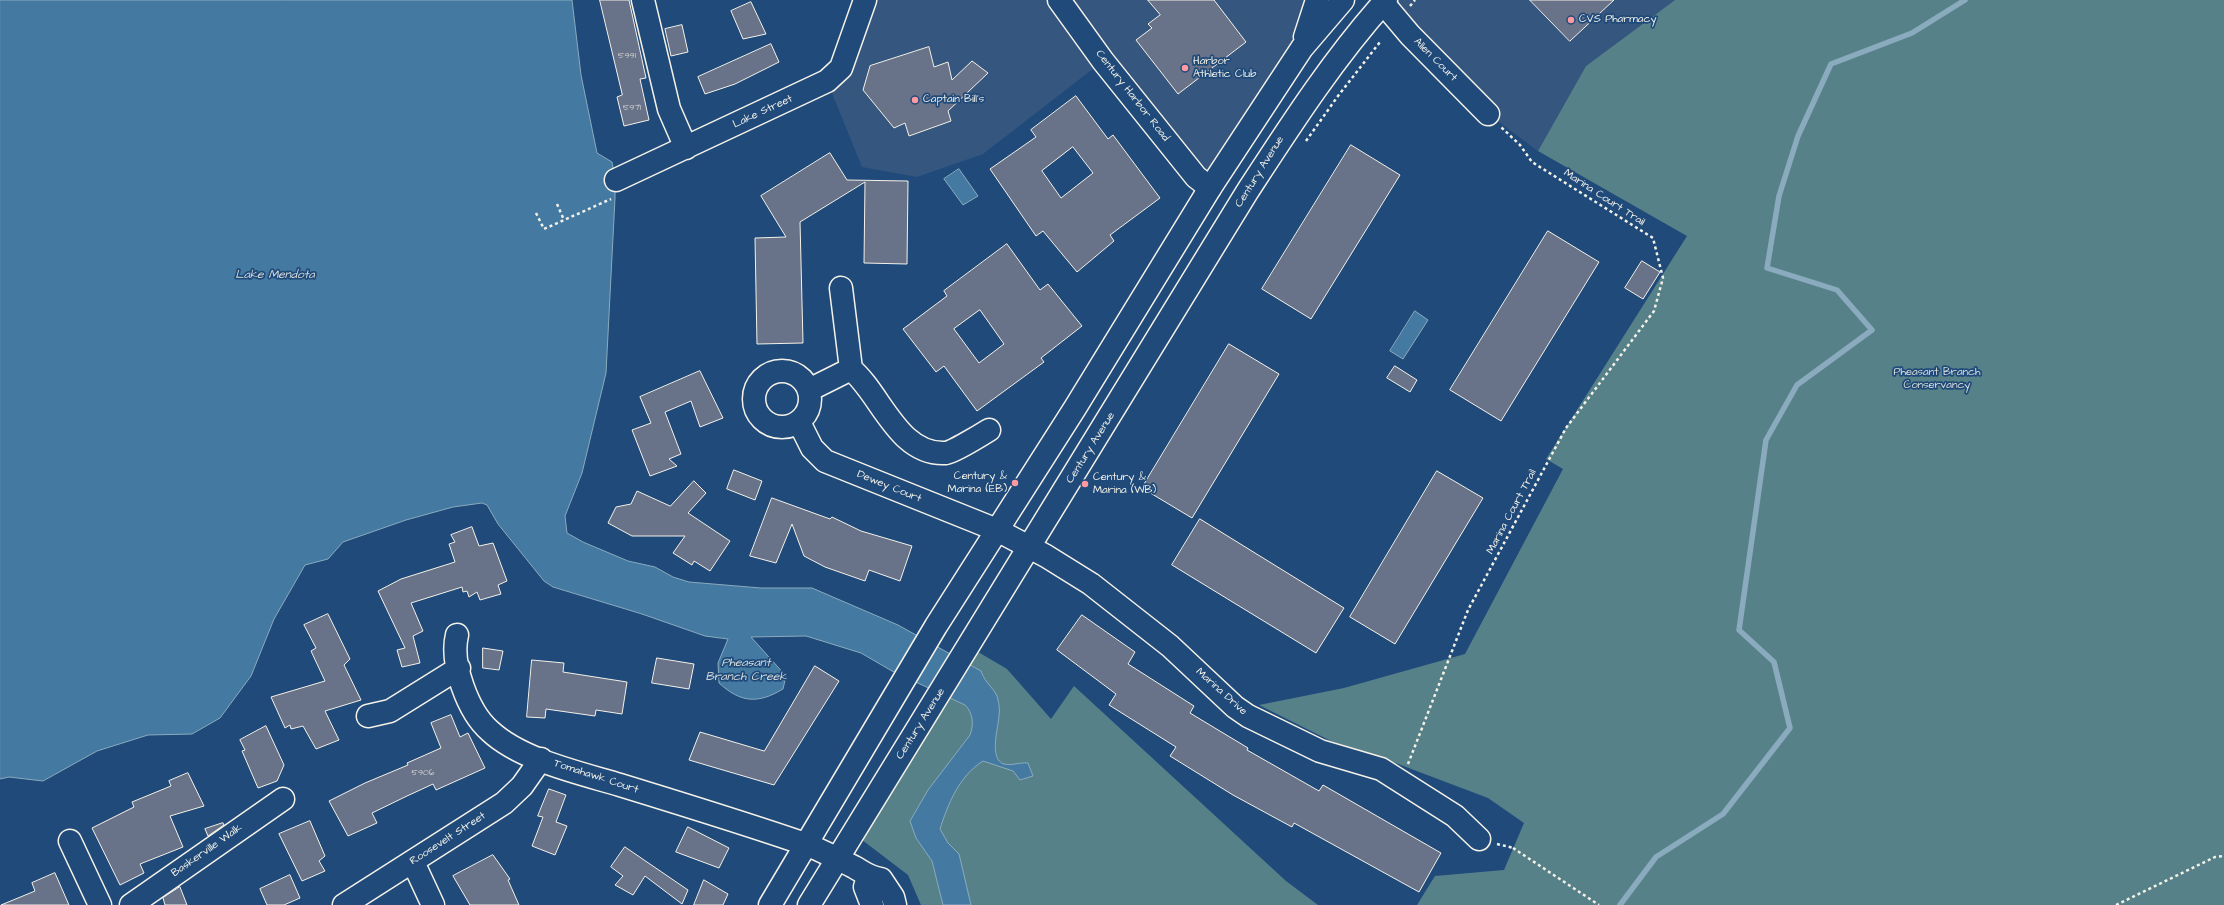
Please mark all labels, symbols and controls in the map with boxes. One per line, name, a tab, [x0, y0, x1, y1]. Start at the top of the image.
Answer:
place label: CVS Pharmacy	[1579, 13, 1656, 27]
marker: CVS Pharmacy	[1566, 15, 1576, 25]
street label: Allen Court	[1410, 35, 1460, 85]
street label: Century Harbor Road	[1092, 48, 1172, 144]
house number: 5991	[618, 51, 636, 61]
place label: Harbor Athletic Club	[1193, 55, 1256, 81]
marker: Harbor Athletic Club	[1180, 63, 1190, 73]
street label: Lake Street	[731, 92, 795, 132]
place label: Captain Bill's	[923, 93, 984, 107]
marker: Captain Bill's	[910, 95, 920, 105]
house number: 5971	[623, 103, 641, 113]
street label: Century Avenue	[1233, 134, 1287, 210]
street label: Marina Court Trail	[1561, 167, 1647, 229]
water label: Lake Mendota	[235, 268, 315, 282]
park label: Pheasant Branch Conservancy	[1894, 366, 1980, 392]
street label: Century Avenue	[1064, 410, 1118, 486]
street label: Marina Court Trail	[1484, 467, 1540, 557]
street label: Dewey Court	[855, 468, 923, 506]
place label: Century & Marina (EB)	[948, 470, 1007, 496]
place label: Century & Marina (WB)	[1093, 471, 1156, 497]
marker: Century & Marina (EB)	[1010, 478, 1020, 488]
marker: Century & Marina (WB)	[1080, 479, 1090, 489]
water label: Pheasant Branch Creek	[705, 656, 787, 684]
street label: Marina Drive	[1193, 666, 1249, 718]
street label: Century Avenue	[894, 686, 948, 762]
street label: Tomahawk Court	[552, 757, 640, 797]
house number: 5906	[412, 768, 434, 778]
street label: Roosevelt Street	[408, 810, 488, 868]
street label: Baskerville Walk	[169, 822, 245, 880]

